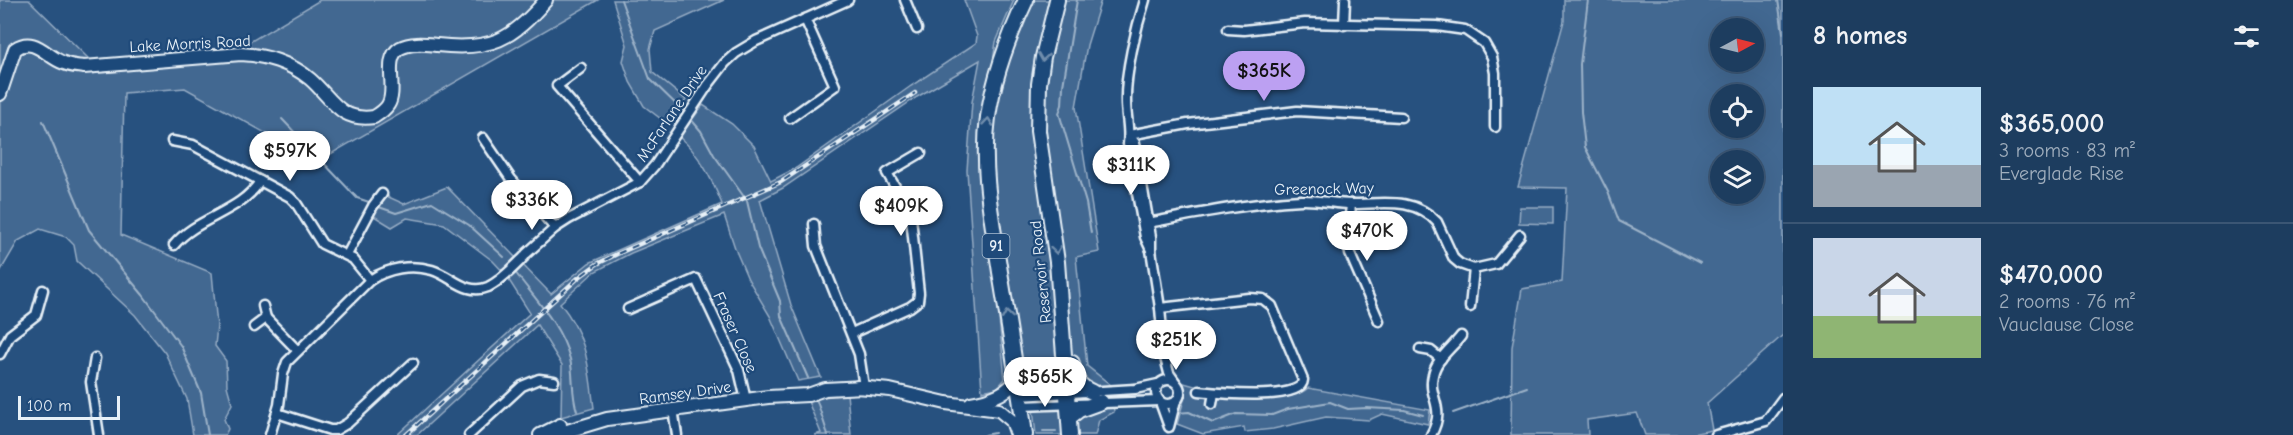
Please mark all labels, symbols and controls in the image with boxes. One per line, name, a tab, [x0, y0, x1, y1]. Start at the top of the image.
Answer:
north arrow	[1710, 18, 1764, 72]
map controls	[1710, 18, 1764, 204]
icon: filters	[2230, 20, 2263, 53]
text: 8 homes	[1813, 21, 1907, 51]
street label: Lake Morris Road	[129, 32, 251, 56]
pin: $365K	[1222, 51, 1306, 102]
one-way arrow	[1038, 52, 1050, 62]
text: $365K	[1237, 59, 1291, 82]
street label: McFarlane Drive	[633, 62, 711, 165]
button: locate	[1710, 84, 1764, 138]
text: $365,000	[1999, 109, 2104, 139]
icon: home	[1861, 111, 1933, 183]
one-way arrow	[981, 117, 994, 126]
pin: $597K	[248, 131, 332, 182]
text: $597K	[263, 139, 317, 162]
text: 3 rooms · 83 m²	[1999, 139, 2135, 162]
pin: $311K	[1089, 145, 1173, 196]
button: layers	[1710, 150, 1764, 204]
text: $311K	[1107, 153, 1155, 176]
text: Everglade Rise	[1999, 162, 2124, 185]
street label: Greenock Way	[1274, 179, 1375, 199]
pin: $336K	[490, 180, 574, 231]
pin: $409K	[859, 186, 943, 237]
text: $336K	[505, 188, 559, 211]
text: $409K	[874, 194, 928, 217]
pin: $470K	[1325, 211, 1409, 262]
text: $470K	[1340, 219, 1394, 242]
street label: Reservoir Road	[1027, 220, 1055, 324]
road number: 91	[982, 234, 1010, 258]
one-way arrow	[1049, 246, 1061, 255]
text: $470,000	[1999, 260, 2103, 290]
icon: home	[1861, 262, 1933, 334]
street label: Fraser Close	[709, 289, 761, 375]
text: 2 rooms · 76 m²	[1999, 290, 2135, 313]
one-way arrow	[1002, 310, 1014, 319]
text: Vauclause Close	[1999, 313, 2134, 336]
pin: $251K	[1134, 320, 1218, 371]
text: $251K	[1150, 328, 1202, 351]
pin: $565K	[1003, 357, 1087, 408]
text: $565K	[1018, 365, 1073, 388]
street label: Ramsey Drive	[638, 378, 732, 408]
scale bar	[18, 393, 120, 420]
text: 100 m	[27, 397, 71, 415]

